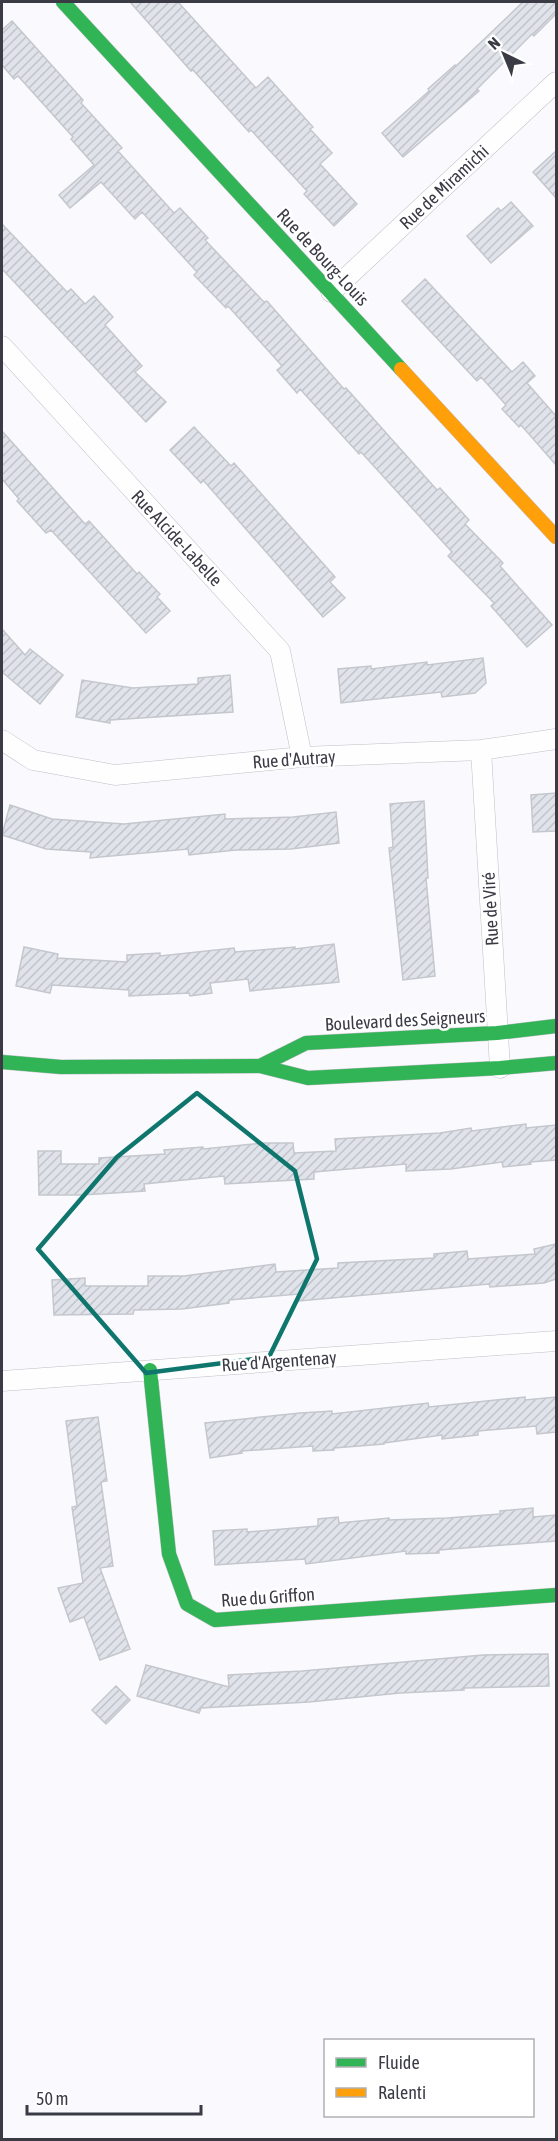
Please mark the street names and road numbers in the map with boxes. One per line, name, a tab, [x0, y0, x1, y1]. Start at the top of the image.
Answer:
street label: Rue de Miramichi	[395, 141, 493, 233]
street label: Rue de Bourg-Louis	[273, 204, 373, 310]
street label: Rue Alcide-Labelle	[127, 486, 227, 590]
street label: Rue d'Autray	[252, 746, 336, 772]
street label: Rue de Viré	[478, 872, 502, 946]
street label: Boulevard des Seigneurs	[324, 1005, 486, 1035]
street label: Rue d'Argentenay	[221, 1347, 337, 1375]
street label: Rue du Griffon	[220, 1583, 316, 1611]

